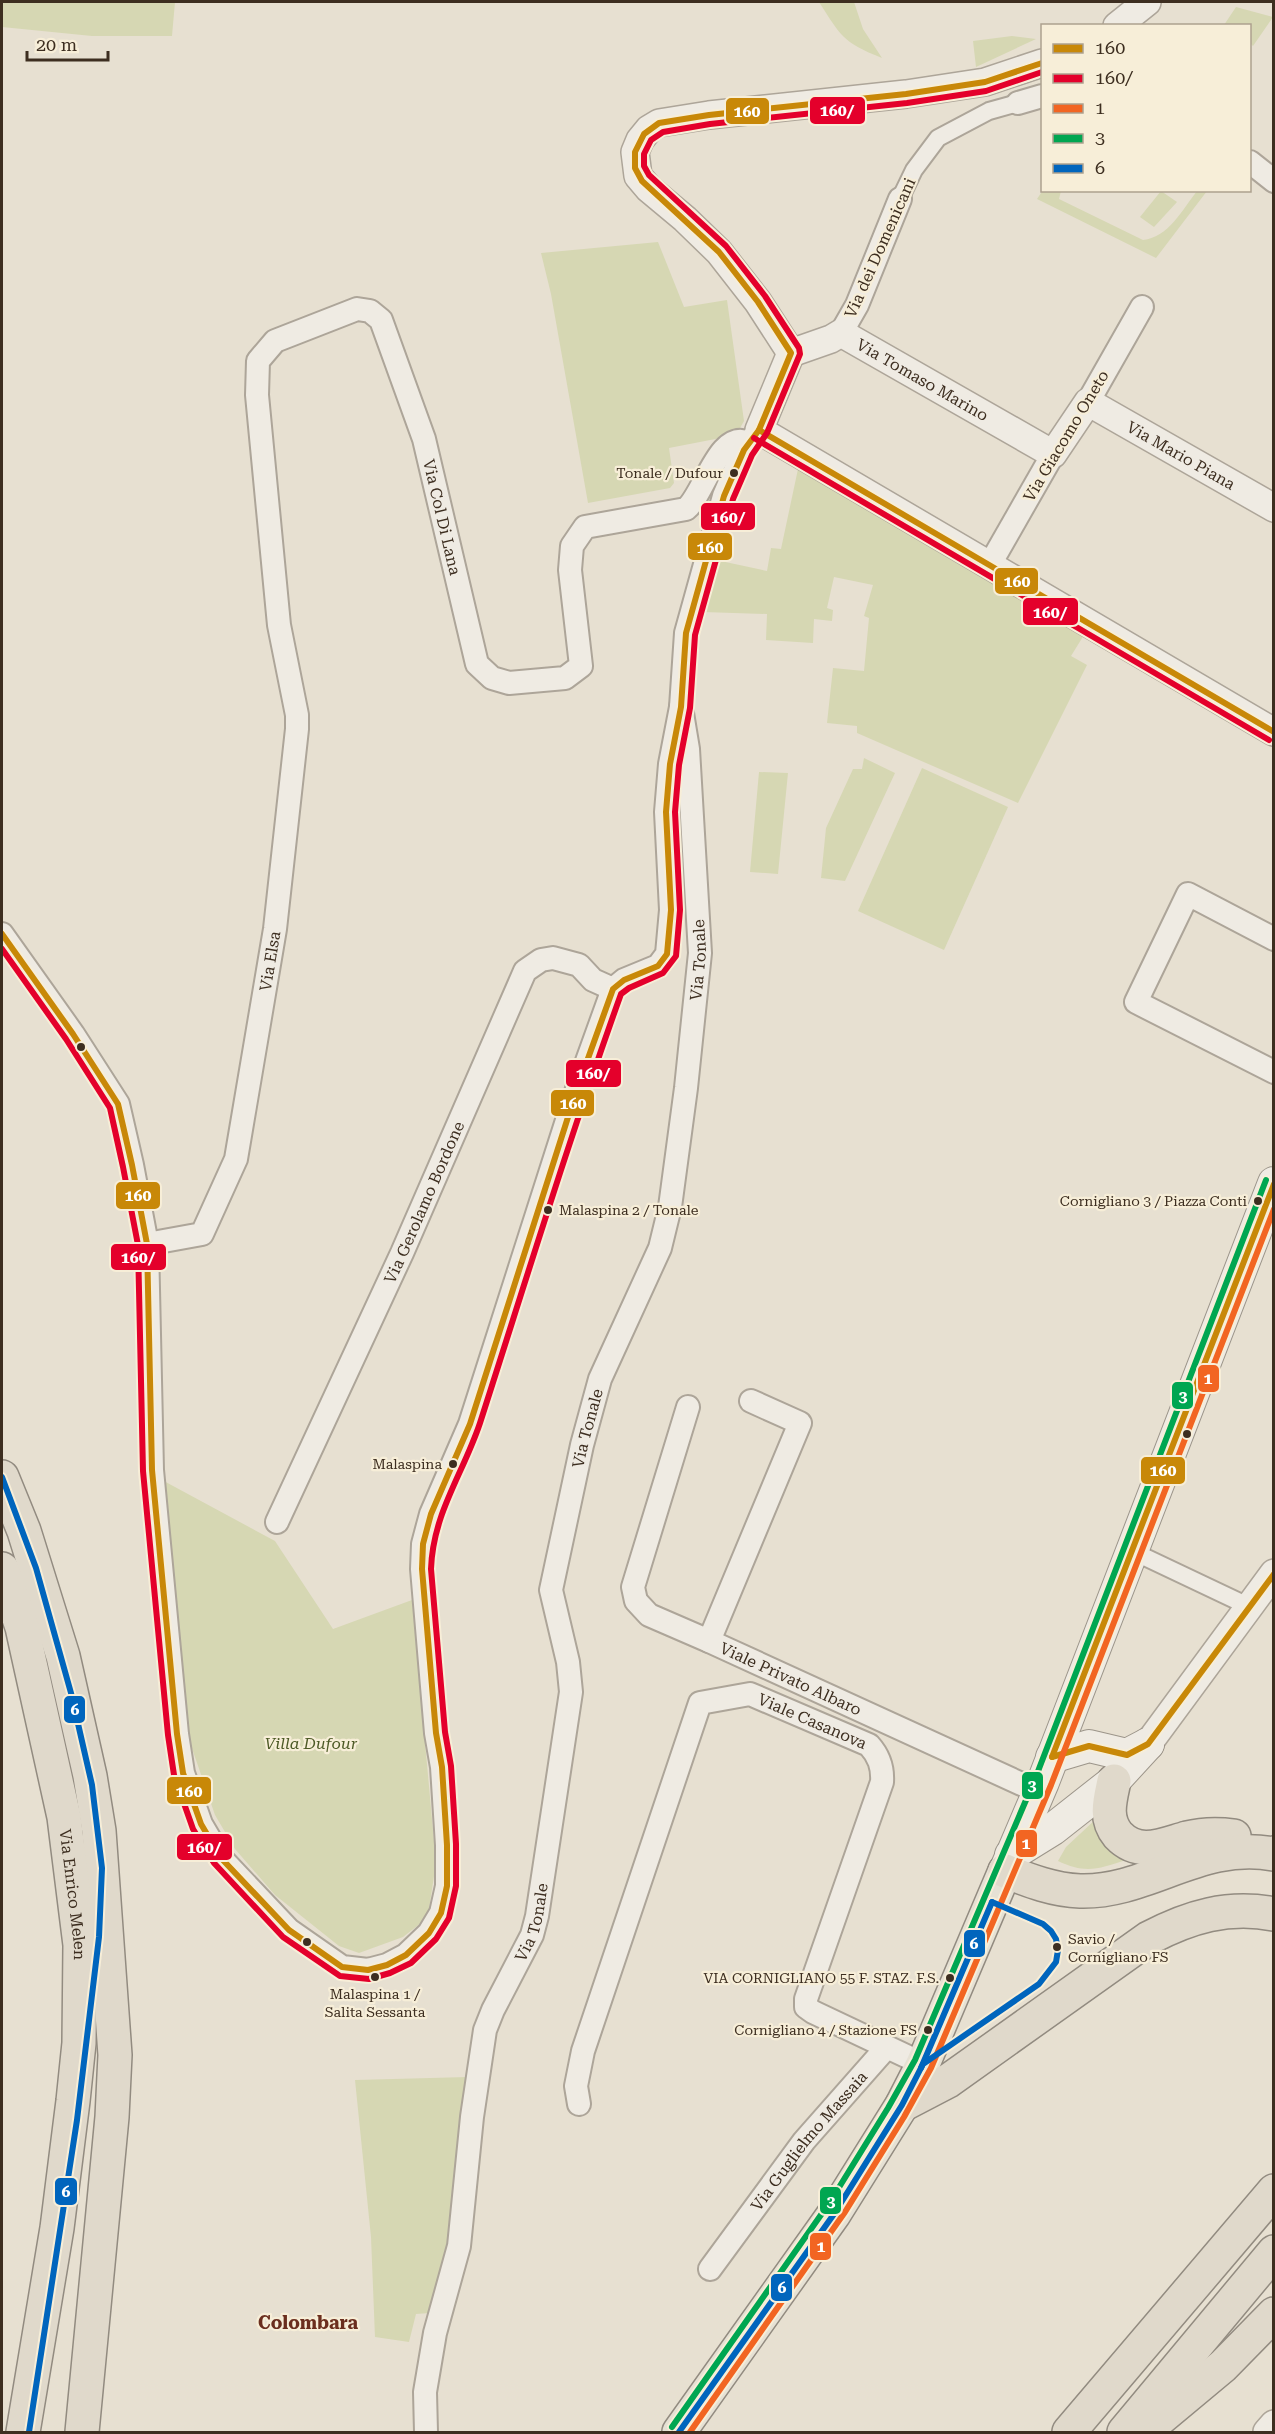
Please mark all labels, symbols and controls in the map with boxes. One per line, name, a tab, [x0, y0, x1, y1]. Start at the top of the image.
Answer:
scale bar	[27, 24, 108, 62]
legend	[1041, 24, 1251, 192]
text: 20 m	[36, 34, 77, 55]
text: 160	[1095, 37, 1125, 58]
text: 160/	[1095, 67, 1133, 88]
line badge: 160/	[809, 96, 866, 125]
line badge: 160	[725, 97, 770, 125]
text: 1	[1095, 97, 1105, 118]
text: 160/	[820, 101, 855, 120]
text: 160	[734, 102, 760, 121]
text: 3	[1095, 127, 1105, 148]
text: 6	[1095, 157, 1105, 178]
street label: Via dei Domenicani	[841, 175, 919, 321]
street label: Via Tomaso Marino	[853, 334, 992, 425]
street label: Via Giacomo Oneto	[1019, 367, 1113, 505]
street label: Via Mario Piana	[1124, 417, 1239, 494]
street label: Via Col Di Lana	[420, 457, 465, 577]
place label: Tonale / Dufour	[616, 465, 723, 481]
marker: Tonale / Dufour	[728, 467, 740, 479]
line badge: 160/	[700, 502, 756, 531]
text: 160/	[711, 508, 746, 527]
line badge: 160	[687, 532, 733, 561]
text: 160	[697, 538, 723, 557]
line badge: 160	[994, 567, 1039, 595]
text: 160	[1004, 572, 1030, 591]
line badge: 160/	[1022, 597, 1079, 626]
text: 160/	[1033, 603, 1068, 622]
street label: Via Tonale	[686, 919, 710, 1001]
street label: Via Elsa	[255, 929, 284, 992]
unlabelled marker	[75, 1041, 87, 1053]
line badge: 160/	[565, 1059, 622, 1088]
text: 160/	[576, 1064, 611, 1083]
line badge: 160	[550, 1089, 595, 1117]
text: 160	[560, 1094, 586, 1113]
street label: Via Gerolamo Bordone	[380, 1118, 468, 1286]
line badge: 160	[115, 1181, 161, 1210]
text: 160	[125, 1186, 151, 1205]
place label: Cornigliano 3 / Piazza Conti	[1060, 1193, 1248, 1209]
marker: Cornigliano 3 / Piazza Conti	[1252, 1195, 1264, 1207]
place label: Malaspina 2 / Tonale	[559, 1202, 699, 1218]
marker: Malaspina 2 / Tonale	[542, 1204, 554, 1216]
line badge: 160/	[110, 1243, 167, 1271]
text: 160/	[121, 1248, 156, 1267]
line badge: 1	[1197, 1364, 1220, 1393]
text: 1	[1204, 1369, 1213, 1388]
line badge: 3	[1171, 1381, 1194, 1410]
street label: Via Tonale	[568, 1386, 607, 1470]
text: 3	[1179, 1387, 1188, 1406]
unlabelled marker	[1181, 1428, 1193, 1440]
place label: Malaspina	[372, 1456, 442, 1472]
line badge: 160	[1140, 1456, 1186, 1485]
marker: Malaspina	[447, 1458, 459, 1470]
text: 160	[1150, 1461, 1176, 1480]
street label: Viale Privato Albaro	[717, 1638, 865, 1719]
street label: Viale Casanova	[755, 1689, 870, 1753]
line badge: 6	[63, 1695, 86, 1724]
text: 6	[71, 1700, 80, 1719]
park label: Villa Dufour	[265, 1734, 358, 1753]
line badge: 3	[1021, 1771, 1044, 1800]
line badge: 160	[166, 1776, 212, 1805]
text: 3	[1028, 1776, 1037, 1795]
text: 160	[176, 1782, 202, 1801]
street label: Via Enrico Melen	[56, 1828, 90, 1960]
line badge: 1	[1015, 1829, 1038, 1858]
line badge: 160/	[176, 1833, 233, 1861]
text: 1	[1022, 1834, 1031, 1853]
text: 160/	[187, 1838, 222, 1857]
street label: Via Tonale	[510, 1882, 551, 1965]
line badge: 6	[963, 1929, 986, 1958]
place label: Savio / Cornigliano FS	[1068, 1931, 1169, 1965]
text: 6	[970, 1934, 979, 1953]
unlabelled marker	[301, 1936, 313, 1948]
marker: Savio / Cornigliano FS	[1051, 1941, 1063, 1953]
place label: VIA CORNIGLIANO 55 F. STAZ. F.S.	[704, 1970, 939, 1986]
marker: Malaspina 1 / Salita Sessanta	[369, 1971, 381, 1983]
marker: VIA CORNIGLIANO 55 F. STAZ. F.S.	[944, 1972, 956, 1984]
place label: Malaspina 1 / Salita Sessanta	[325, 1986, 426, 2020]
place label: Cornigliano 4 / Stazione FS	[734, 2022, 917, 2038]
marker: Cornigliano 4 / Stazione FS	[922, 2024, 934, 2036]
street label: Via Guglielmo Massaia	[747, 2067, 871, 2214]
line badge: 6	[54, 2177, 78, 2206]
text: 6	[62, 2182, 71, 2201]
line badge: 3	[819, 2186, 842, 2215]
text: 3	[827, 2192, 836, 2211]
line badge: 1	[809, 2232, 832, 2261]
text: 1	[817, 2237, 826, 2256]
line badge: 6	[770, 2273, 793, 2302]
text: 6	[778, 2278, 787, 2297]
district label: Colombara	[258, 2312, 359, 2333]

